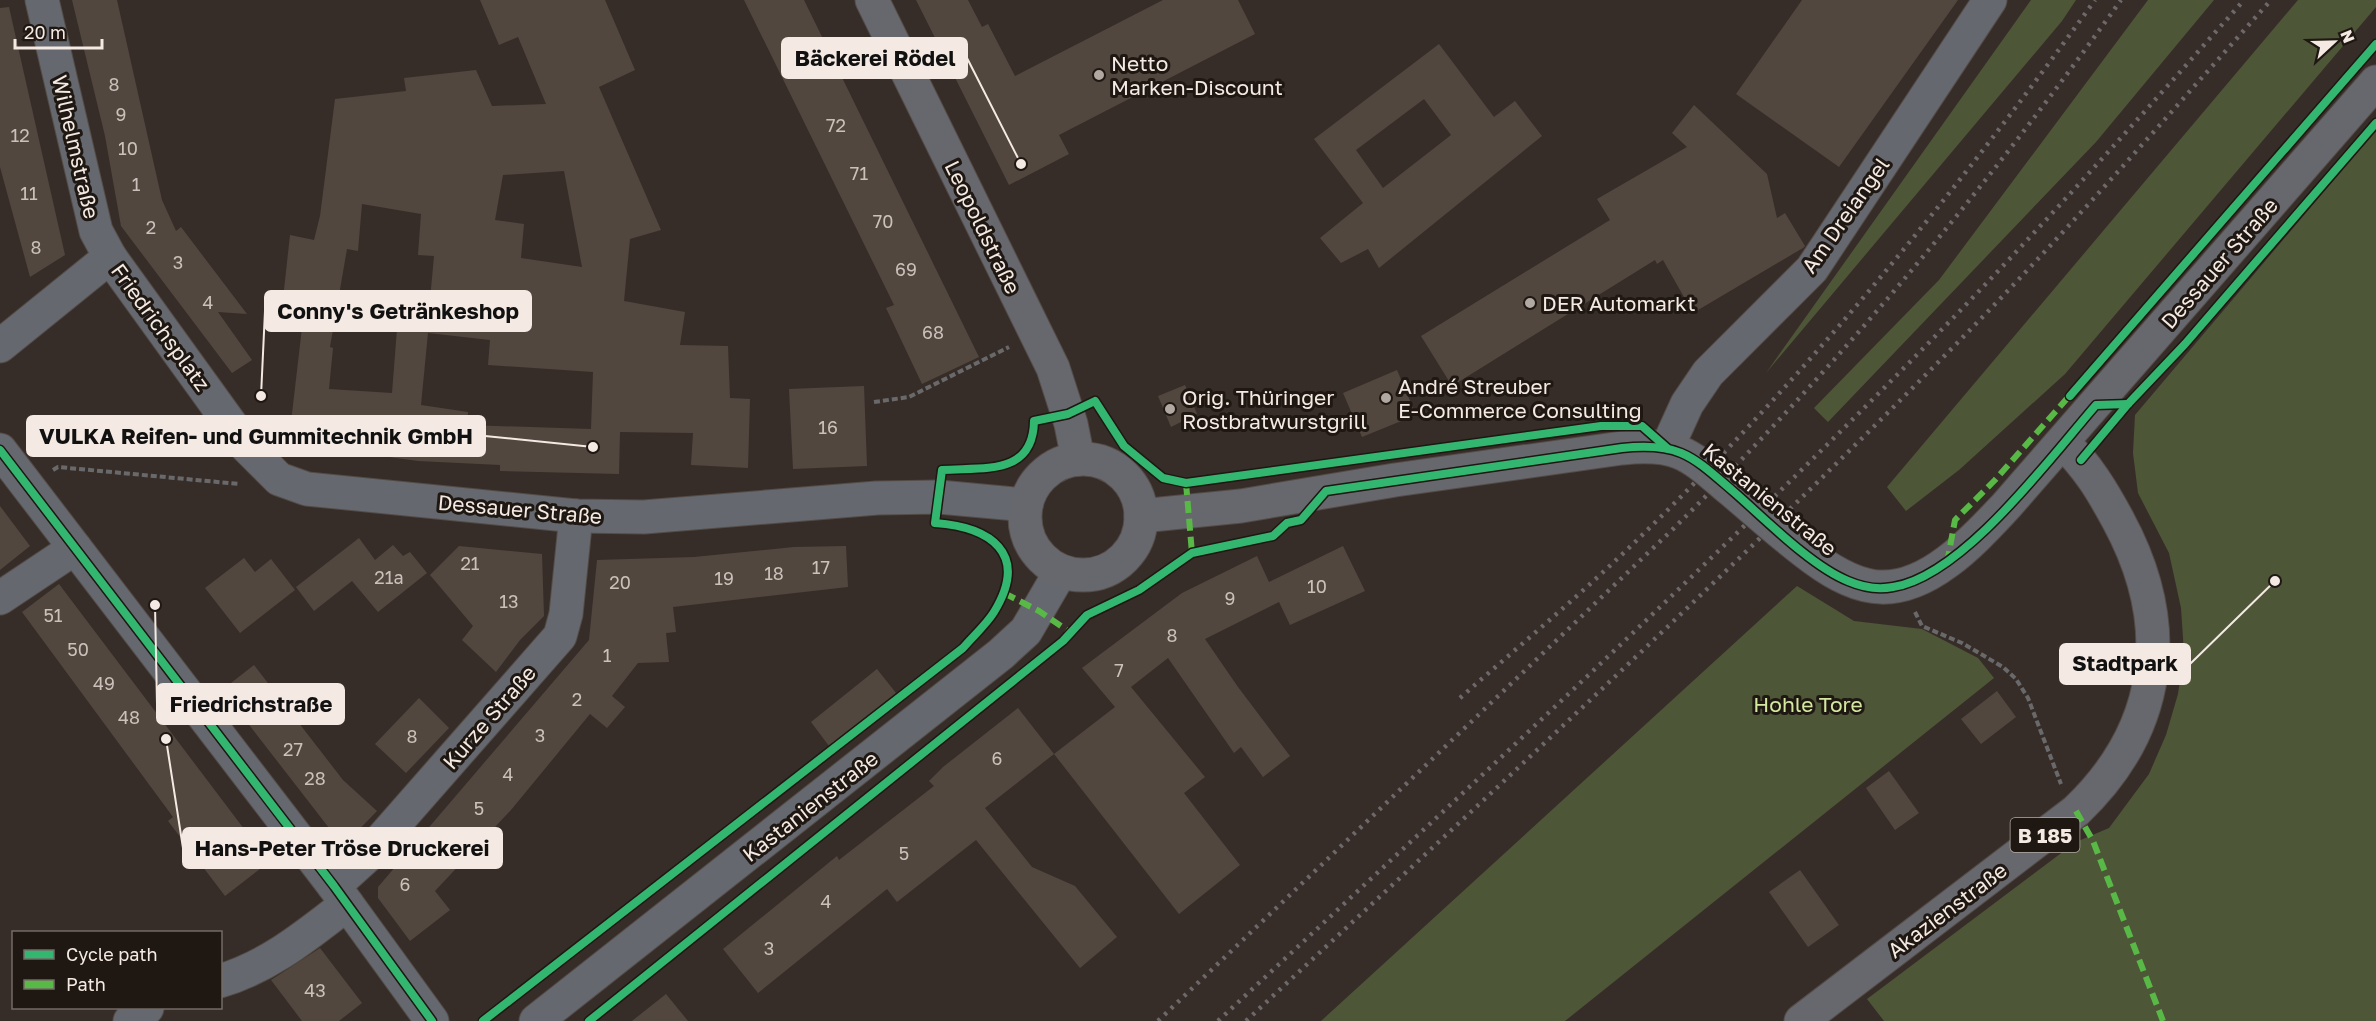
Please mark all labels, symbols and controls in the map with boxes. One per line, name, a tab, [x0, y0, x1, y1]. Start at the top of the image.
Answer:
scale bar	[15, 12, 102, 50]
north arrow	[2304, 12, 2364, 72]
text: 20 m	[24, 21, 66, 43]
text: N	[2336, 27, 2359, 46]
callout: Bäckerei Rödel	[782, 38, 967, 78]
text: Bäckerei Rödel	[794, 44, 956, 71]
place label: Netto Marken-Discount	[1111, 50, 1283, 100]
marker: Netto Marken-Discount	[1092, 68, 1106, 82]
street label: Wilhelmstraße	[47, 73, 105, 221]
house number: 8	[109, 73, 119, 95]
house number: 9	[116, 103, 126, 125]
house number: 72	[826, 114, 846, 136]
house number: 12	[10, 124, 30, 146]
house number: 10	[118, 137, 138, 159]
street label: Am Dreiangel	[1796, 152, 1894, 278]
street label: Leopoldstraße	[939, 156, 1027, 298]
house number: 71	[850, 162, 868, 184]
house number: 1	[132, 173, 141, 195]
house number: 11	[20, 182, 38, 204]
street label: Dessauer Straße	[2155, 192, 2283, 334]
house number: 70	[873, 210, 893, 232]
house number: 2	[146, 216, 156, 238]
house number: 8	[31, 236, 41, 258]
house number: 3	[173, 251, 183, 273]
street label: Friedrichsplatz	[106, 258, 216, 396]
house number: 69	[895, 258, 917, 280]
place label: DER Automarkt	[1542, 290, 1696, 316]
house number: 4	[203, 291, 214, 313]
callout: Conny's Getränkeshop	[265, 291, 531, 331]
marker: DER Automarkt	[1523, 296, 1537, 310]
text: Conny's Getränkeshop	[277, 297, 519, 324]
house number: 68	[922, 321, 944, 343]
place label: André Streuber E-Commerce Consulting	[1398, 373, 1642, 423]
place label: Orig. Thüringer Rostbratwurstgrill	[1182, 384, 1367, 434]
marker: André Streuber E-Commerce Consulting	[1379, 391, 1393, 405]
marker: Orig. Thüringer Rostbratwurstgrill	[1163, 402, 1177, 416]
callout: VULKA Reifen- und Gummitechnik GmbH	[27, 416, 485, 456]
house number: 16	[818, 416, 838, 438]
text: VULKA Reifen- und Gummitechnik GmbH	[39, 422, 473, 449]
street label: Kastanienstraße	[1698, 437, 1842, 561]
street label: Dessauer Straße	[437, 489, 603, 529]
house number: 21	[460, 552, 480, 574]
house number: 17	[812, 556, 830, 578]
house number: 18	[764, 562, 784, 584]
house number: 21a	[374, 566, 404, 588]
house number: 19	[714, 567, 734, 589]
house number: 20	[609, 571, 631, 593]
house number: 10	[1307, 575, 1327, 597]
house number: 9	[1225, 587, 1235, 609]
house number: 13	[499, 590, 519, 612]
house number: 51	[43, 604, 63, 626]
house number: 8	[1167, 624, 1177, 646]
house number: 50	[67, 638, 89, 660]
house number: 1	[603, 644, 612, 666]
callout: Stadtpark	[2060, 644, 2190, 684]
text: Stadtpark	[2072, 649, 2178, 676]
house number: 7	[1114, 659, 1124, 681]
street label: Kurze Straße	[437, 660, 541, 774]
house number: 49	[93, 672, 115, 694]
callout: Friedrichstraße	[157, 684, 344, 724]
house number: 2	[572, 688, 582, 710]
text: Friedrichstraße	[170, 690, 332, 717]
park label: Hohle Tore	[1753, 691, 1863, 717]
house number: 48	[118, 706, 140, 728]
house number: 3	[535, 724, 545, 746]
house number: 8	[407, 725, 417, 747]
house number: 27	[283, 738, 303, 760]
street label: Kastanienstraße	[737, 745, 883, 867]
house number: 6	[992, 747, 1002, 769]
house number: 4	[503, 763, 514, 785]
house number: 28	[304, 767, 326, 789]
house number: 5	[474, 797, 484, 819]
road number: B 185	[2010, 818, 2080, 852]
callout: Hans-Peter Tröse Druckerei	[183, 828, 502, 868]
text: Hans-Peter Tröse Druckerei	[194, 834, 490, 861]
house number: 5	[899, 842, 909, 864]
street label: Akazienstraße	[1882, 857, 2012, 963]
house number: 6	[400, 873, 410, 895]
house number: 4	[821, 890, 832, 912]
legend	[12, 931, 222, 1009]
house number: 3	[764, 937, 774, 959]
text: Cycle path	[66, 943, 158, 965]
text: Path	[66, 973, 106, 995]
house number: 43	[304, 979, 326, 1001]

